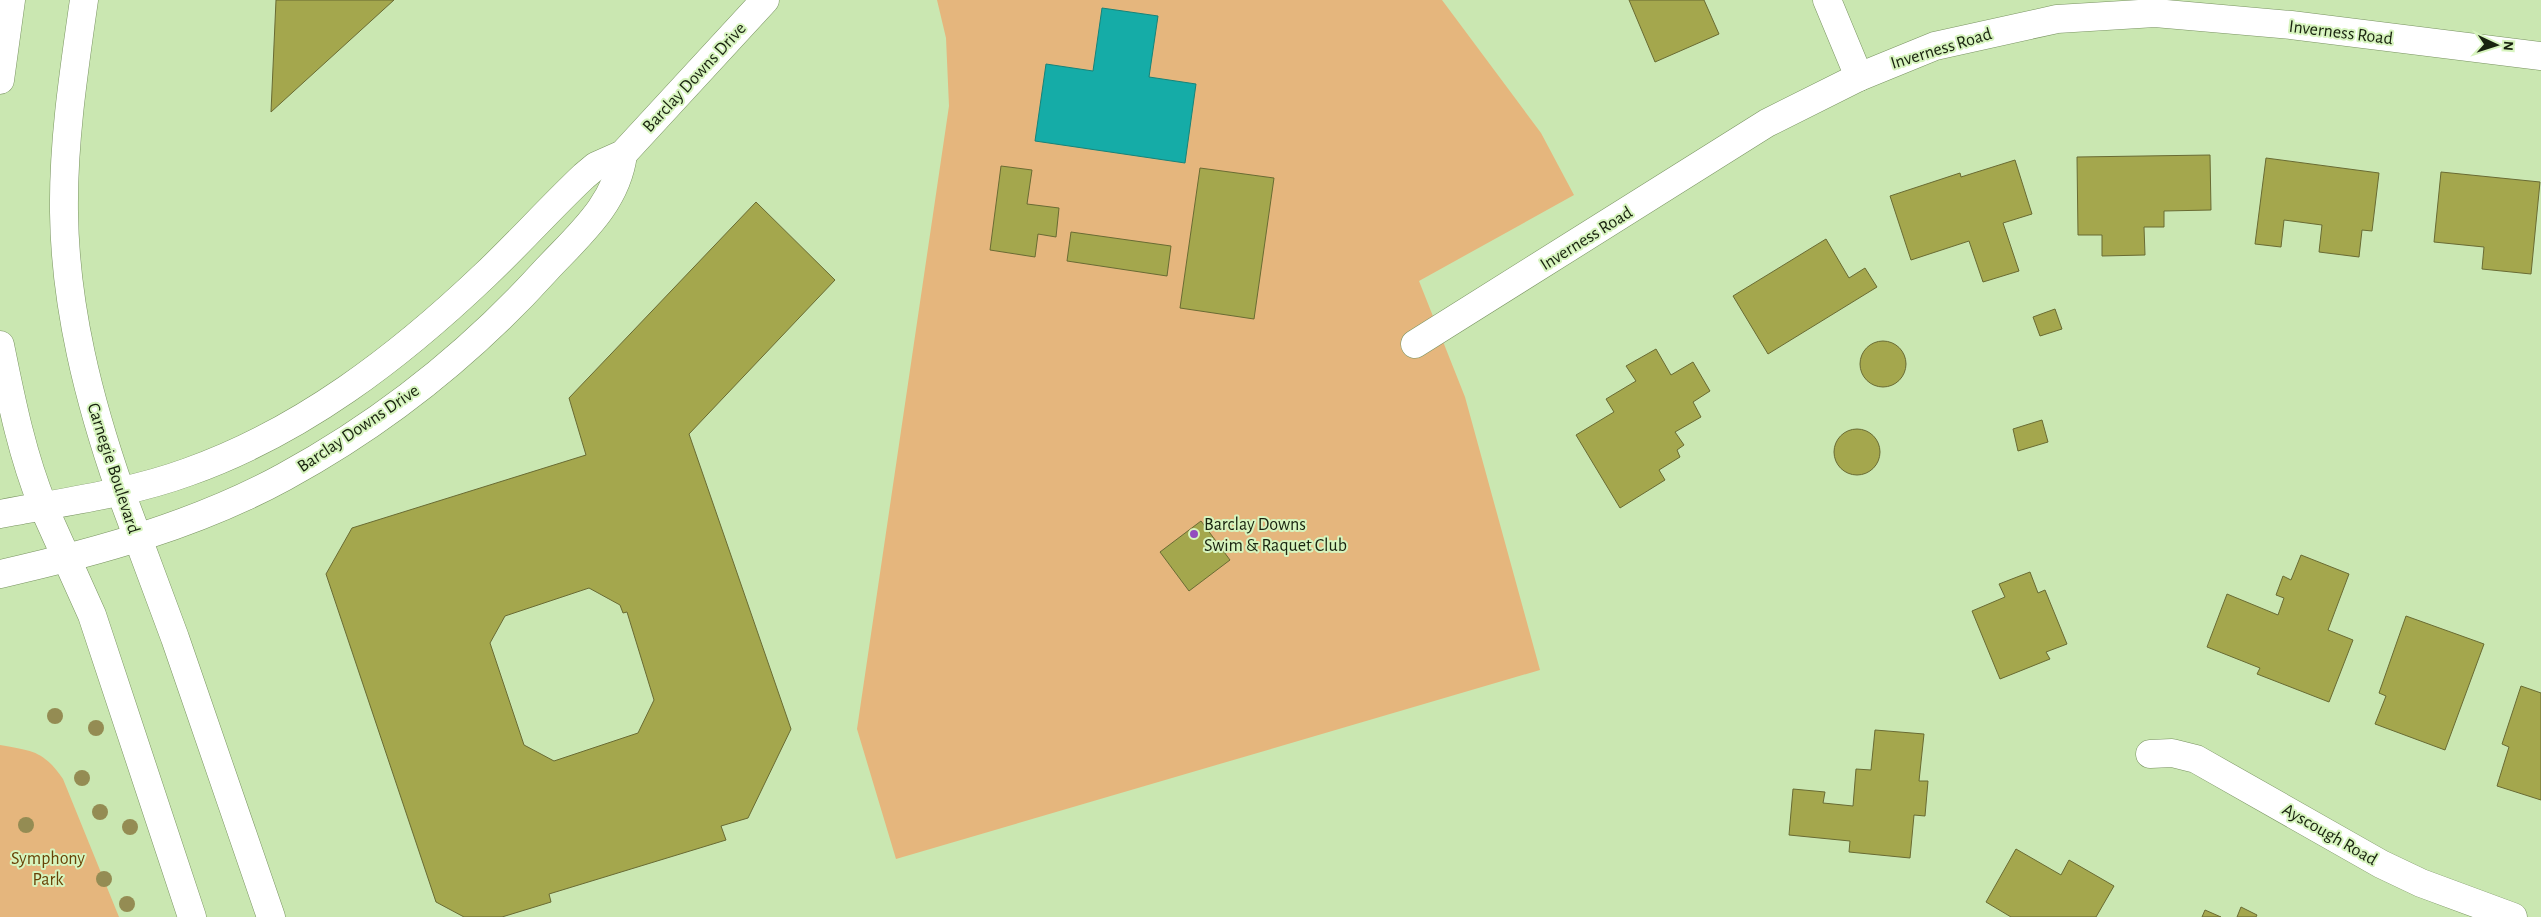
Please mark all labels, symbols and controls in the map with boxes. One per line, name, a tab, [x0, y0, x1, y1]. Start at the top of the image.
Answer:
street label: Inverness Road	[2288, 18, 2394, 48]
street label: Barclay Downs Drive	[640, 19, 750, 136]
north arrow	[2471, 20, 2521, 70]
street label: Inverness Road	[1889, 25, 1994, 73]
text: N	[2501, 40, 2515, 51]
street label: Inverness Road	[1537, 203, 1636, 274]
street label: Barclay Downs Drive	[294, 382, 423, 476]
street label: Carnegie Boulevard	[83, 401, 143, 536]
place label: Barclay Downs Swim & Raquet Club	[1204, 516, 1347, 555]
marker: Barclay Downs Swim & Raquet Club	[1188, 528, 1200, 540]
street label: Ayscough Road	[2279, 801, 2380, 869]
park label: Symphony Park	[11, 850, 85, 889]

